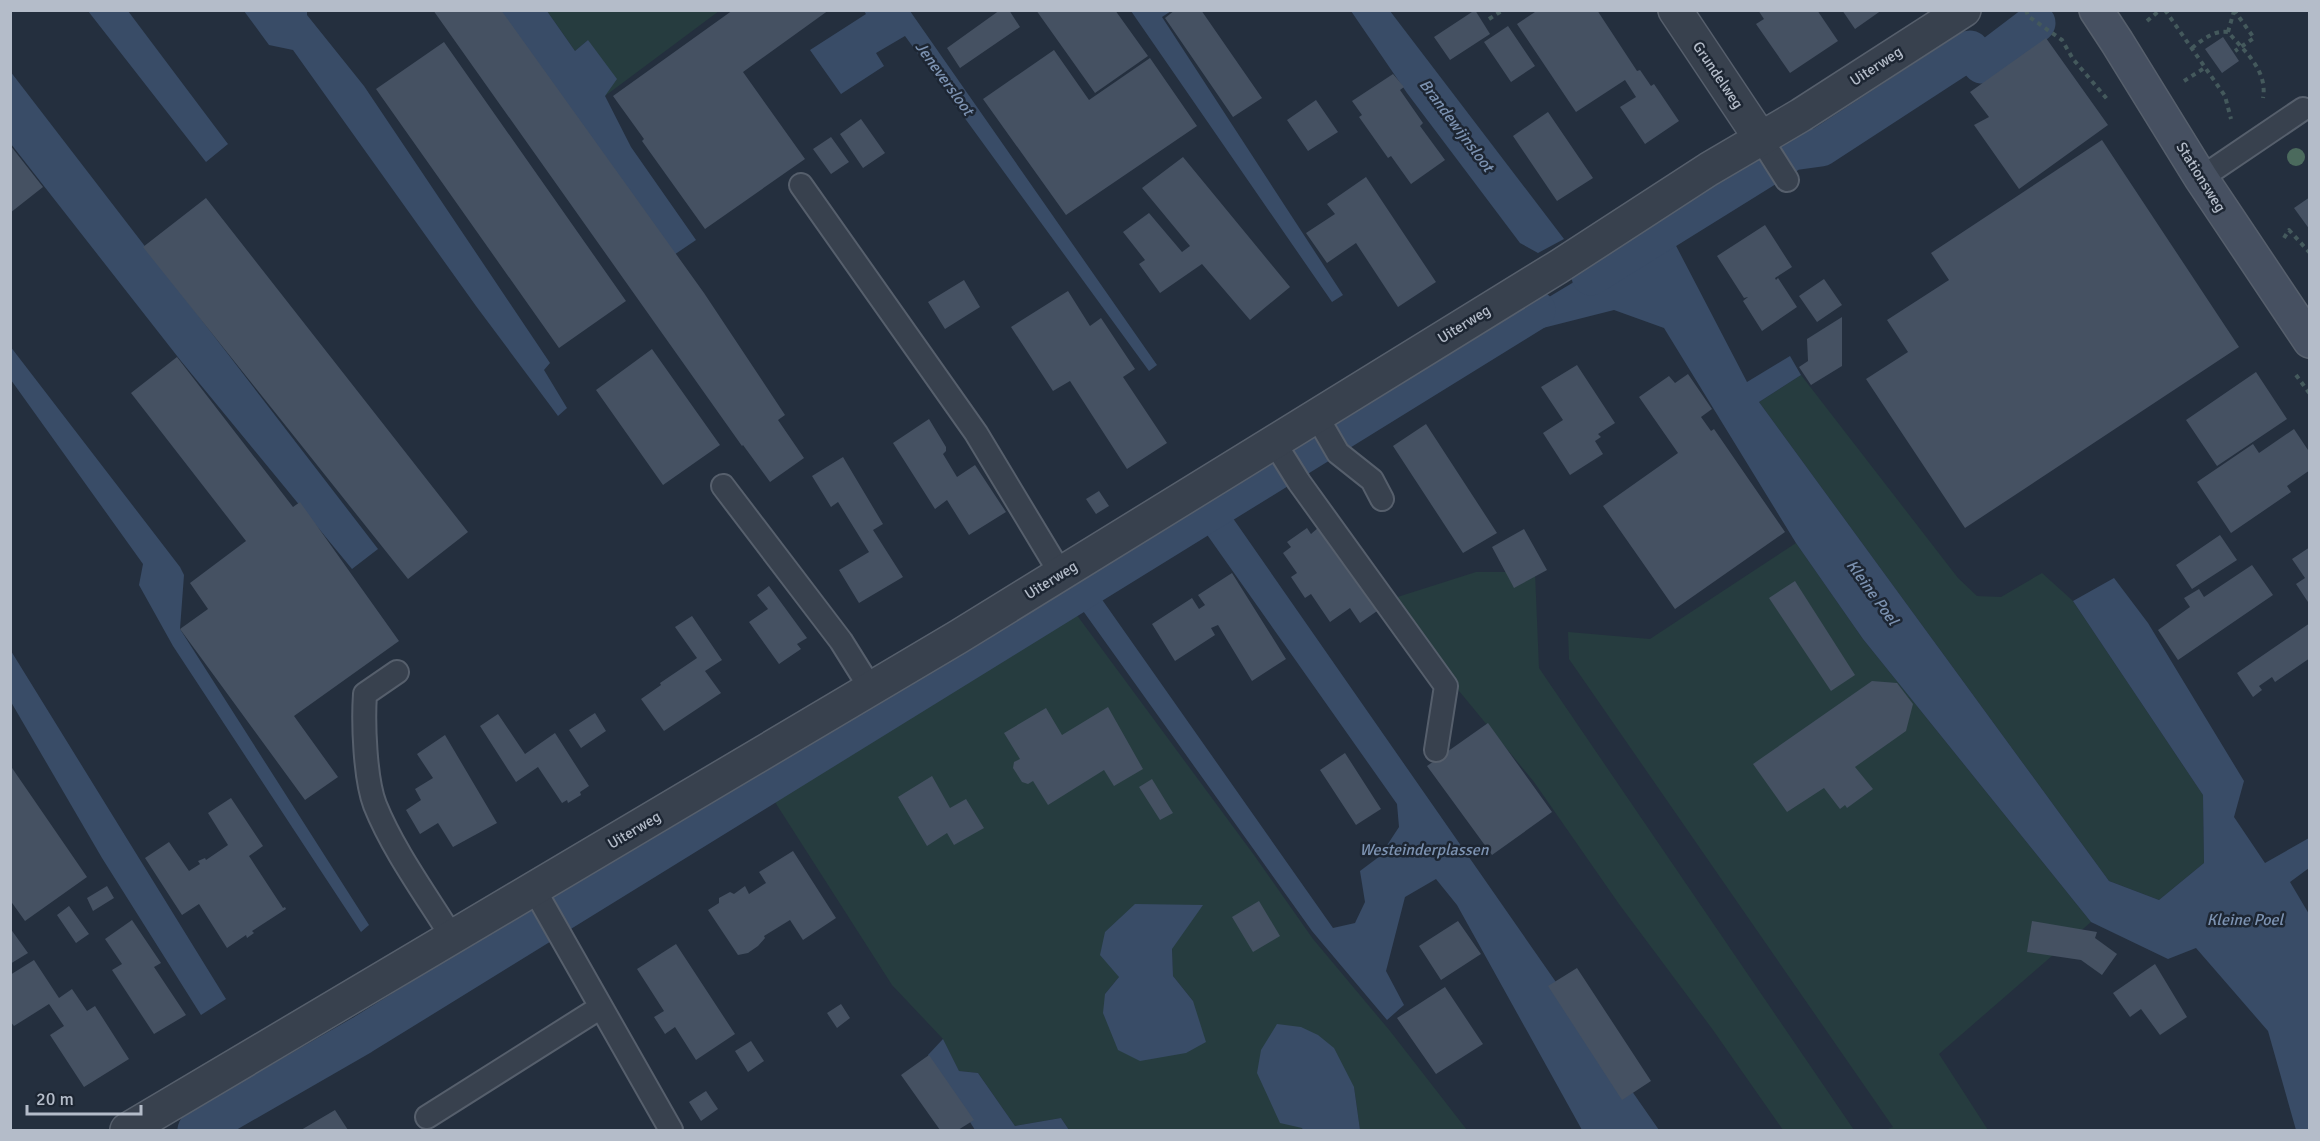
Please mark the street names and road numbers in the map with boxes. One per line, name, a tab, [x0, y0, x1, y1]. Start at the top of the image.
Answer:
street label: Grundelweg	[1689, 38, 1747, 112]
street label: Uiterweg	[1847, 42, 1906, 89]
street label: Stationsweg	[2172, 139, 2230, 215]
street label: Uiterweg	[1434, 301, 1494, 347]
street label: Uiterweg	[1021, 557, 1081, 603]
street label: Uiterweg	[604, 807, 664, 853]

